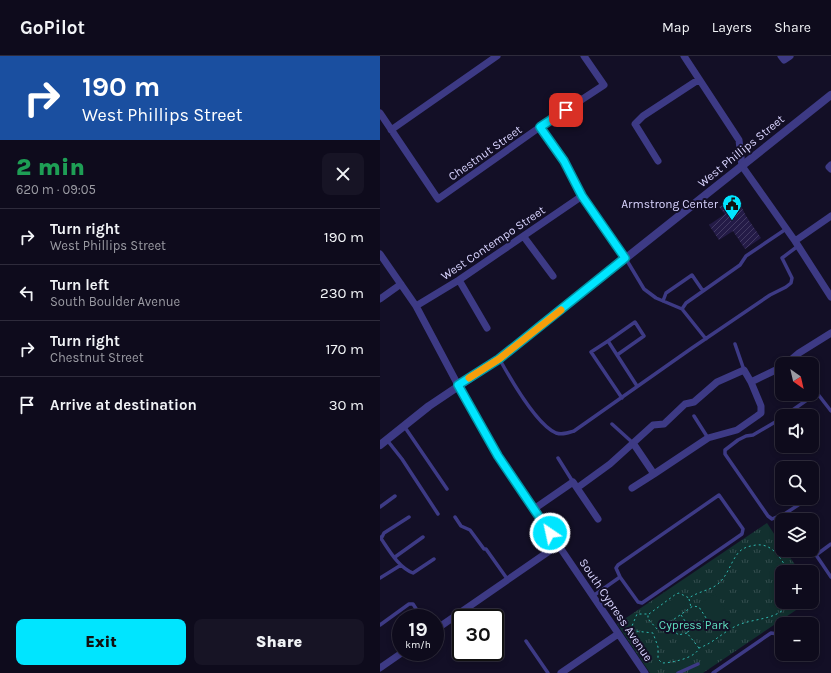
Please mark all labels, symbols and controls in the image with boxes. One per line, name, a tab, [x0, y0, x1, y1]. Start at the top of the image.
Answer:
text: GoPilot	[20, 17, 85, 39]
text: Map	[662, 19, 690, 36]
text: Layers	[712, 19, 752, 36]
text: Share	[774, 19, 811, 36]
text: 190 m	[82, 70, 160, 103]
icon: right	[16, 72, 68, 124]
pin	[549, 93, 583, 127]
icon: arrive	[555, 99, 577, 121]
text: West Phillips Street	[82, 104, 243, 126]
street label: West Phillips Street	[695, 112, 787, 190]
street label: Chestnut Street	[446, 122, 525, 184]
text: 2 min	[16, 153, 85, 181]
button: close	[322, 153, 364, 195]
text: 620 m · 09:05	[16, 182, 96, 197]
public building icon: Armstrong Center	[721, 193, 743, 221]
place label: Armstrong Center	[621, 197, 719, 211]
street label: West Contempo Street	[438, 203, 548, 283]
text: Turn right	[50, 220, 120, 238]
icon: right	[16, 226, 38, 248]
text: 190 m	[324, 228, 364, 246]
text: West Phillips Street	[50, 238, 166, 253]
text: Turn left	[50, 276, 109, 294]
icon: left	[16, 282, 38, 304]
text: 230 m	[320, 284, 364, 302]
text: South Boulder Avenue	[50, 294, 180, 309]
text: Turn right	[50, 332, 120, 350]
icon: right	[16, 338, 38, 360]
text: 170 m	[326, 340, 364, 358]
text: Chestnut Street	[50, 350, 144, 365]
north arrow	[775, 357, 819, 401]
map controls	[775, 357, 819, 661]
icon: arrive	[16, 394, 38, 416]
text: Arrive at destination	[50, 396, 197, 414]
text: 30 m	[329, 396, 364, 414]
button: sound	[775, 409, 819, 453]
button: search	[775, 461, 819, 505]
position arrow	[529, 512, 571, 554]
button: layers	[775, 513, 819, 557]
street label: South Cypress Avenue	[576, 556, 656, 664]
button: +	[775, 565, 819, 609]
speed limit sign: 30	[452, 609, 504, 661]
button: −	[775, 617, 819, 661]
text: 19	[408, 618, 428, 641]
park label: Cypress Park	[659, 618, 729, 632]
button: Exit	[16, 619, 186, 665]
button: Share	[194, 619, 364, 665]
text: km/h	[405, 639, 431, 651]

